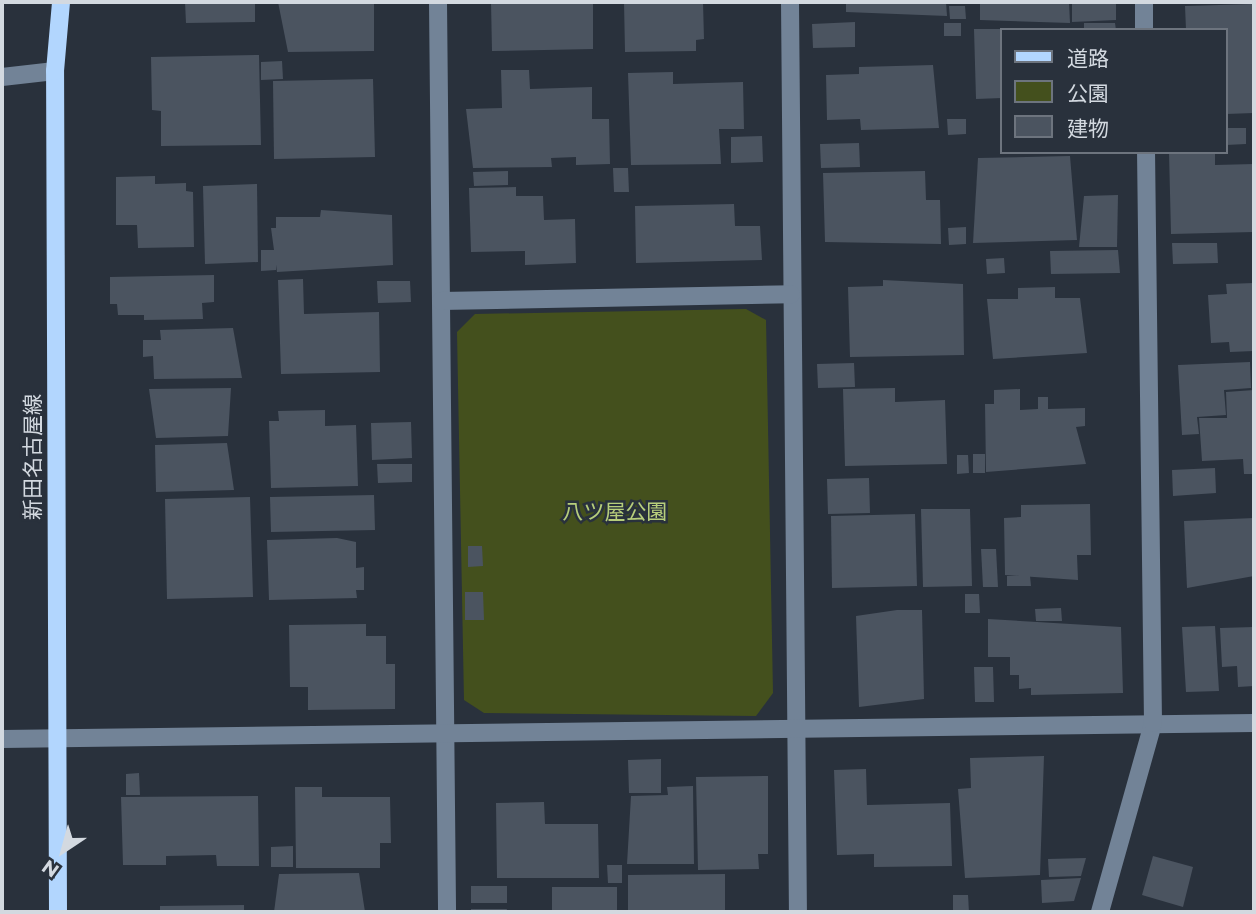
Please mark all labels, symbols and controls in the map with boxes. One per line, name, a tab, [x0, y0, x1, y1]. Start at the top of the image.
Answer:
legend	[1000, 28, 1228, 154]
text: 道路	[1067, 46, 1109, 71]
text: 公園	[1067, 81, 1109, 106]
text: 建物	[1067, 116, 1109, 141]
street label: 新田名古屋線	[20, 394, 46, 520]
park label: 八ツ屋公園	[563, 499, 667, 525]
north arrow	[28, 816, 98, 886]
text: N	[37, 855, 63, 882]

